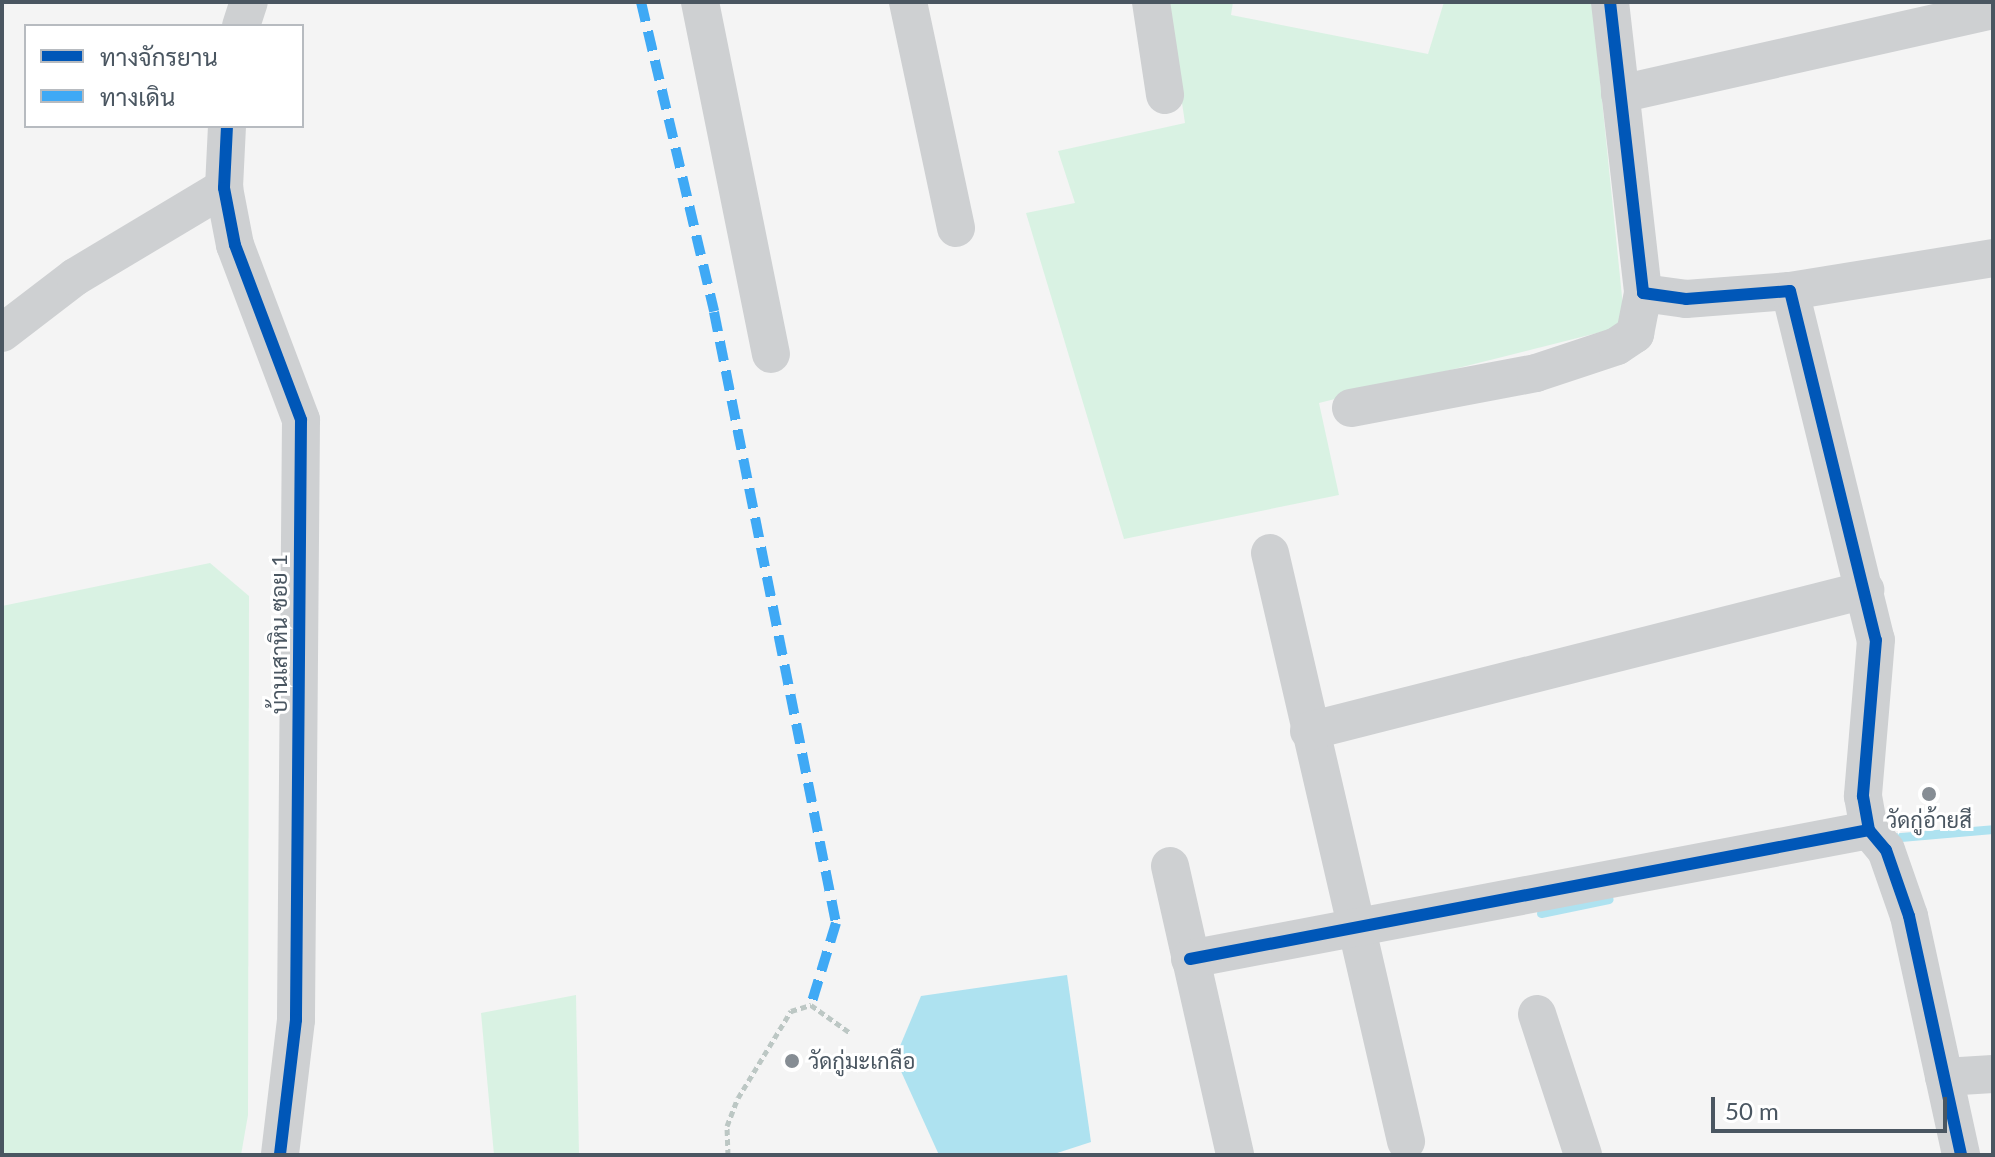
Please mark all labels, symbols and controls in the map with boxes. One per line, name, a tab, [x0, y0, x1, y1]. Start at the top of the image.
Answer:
legend	[24, 24, 304, 128]
text: ทางจักรยาน	[100, 42, 218, 71]
text: ทางเดิน	[100, 82, 175, 111]
street label: บ้านเสาหิน ซอย 1	[266, 554, 292, 714]
marker: วัดกู่อ้ายสี	[1920, 785, 1938, 803]
place label: วัดกู่อ้ายสี	[1886, 807, 1972, 833]
place label: วัดกู่มะเกลือ	[808, 1048, 915, 1074]
marker: วัดกู่มะเกลือ	[783, 1052, 801, 1070]
scale bar	[1715, 1081, 1951, 1131]
text: 50 m	[1725, 1096, 1779, 1125]

